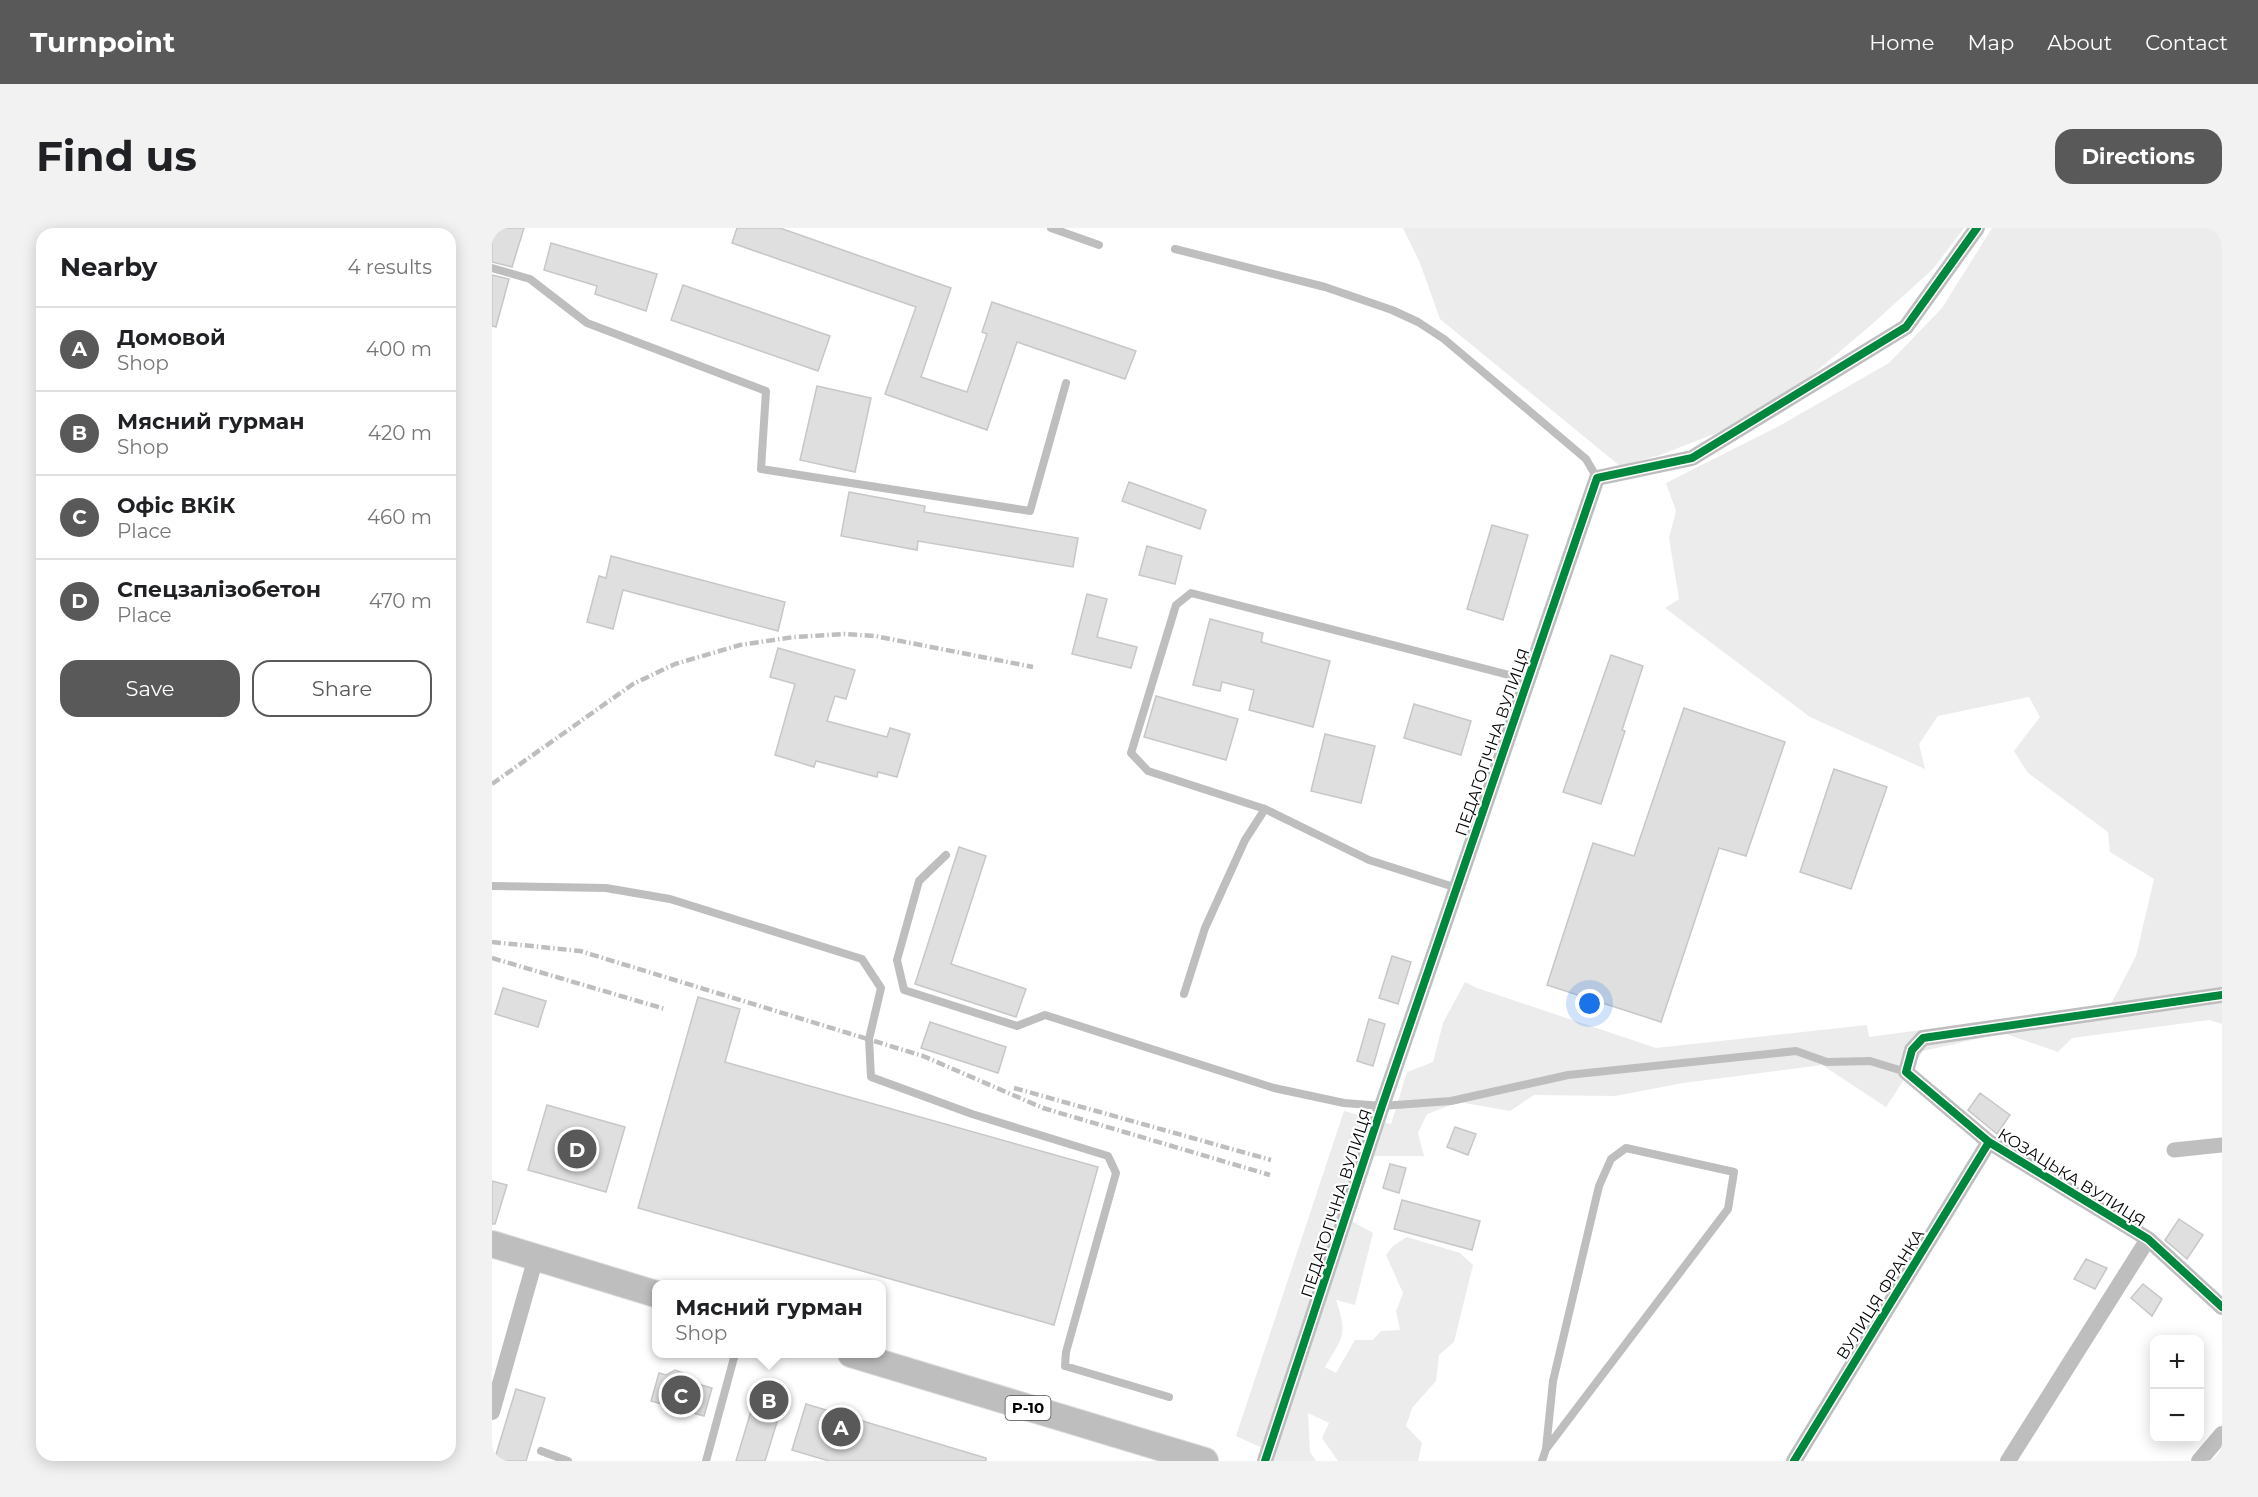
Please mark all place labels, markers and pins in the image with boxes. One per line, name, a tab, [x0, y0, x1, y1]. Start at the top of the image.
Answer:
pin: D	[558, 1126, 596, 1172]
pin: C	[662, 1372, 700, 1418]
pin: B	[750, 1378, 788, 1422]
pin: A	[822, 1404, 860, 1450]

